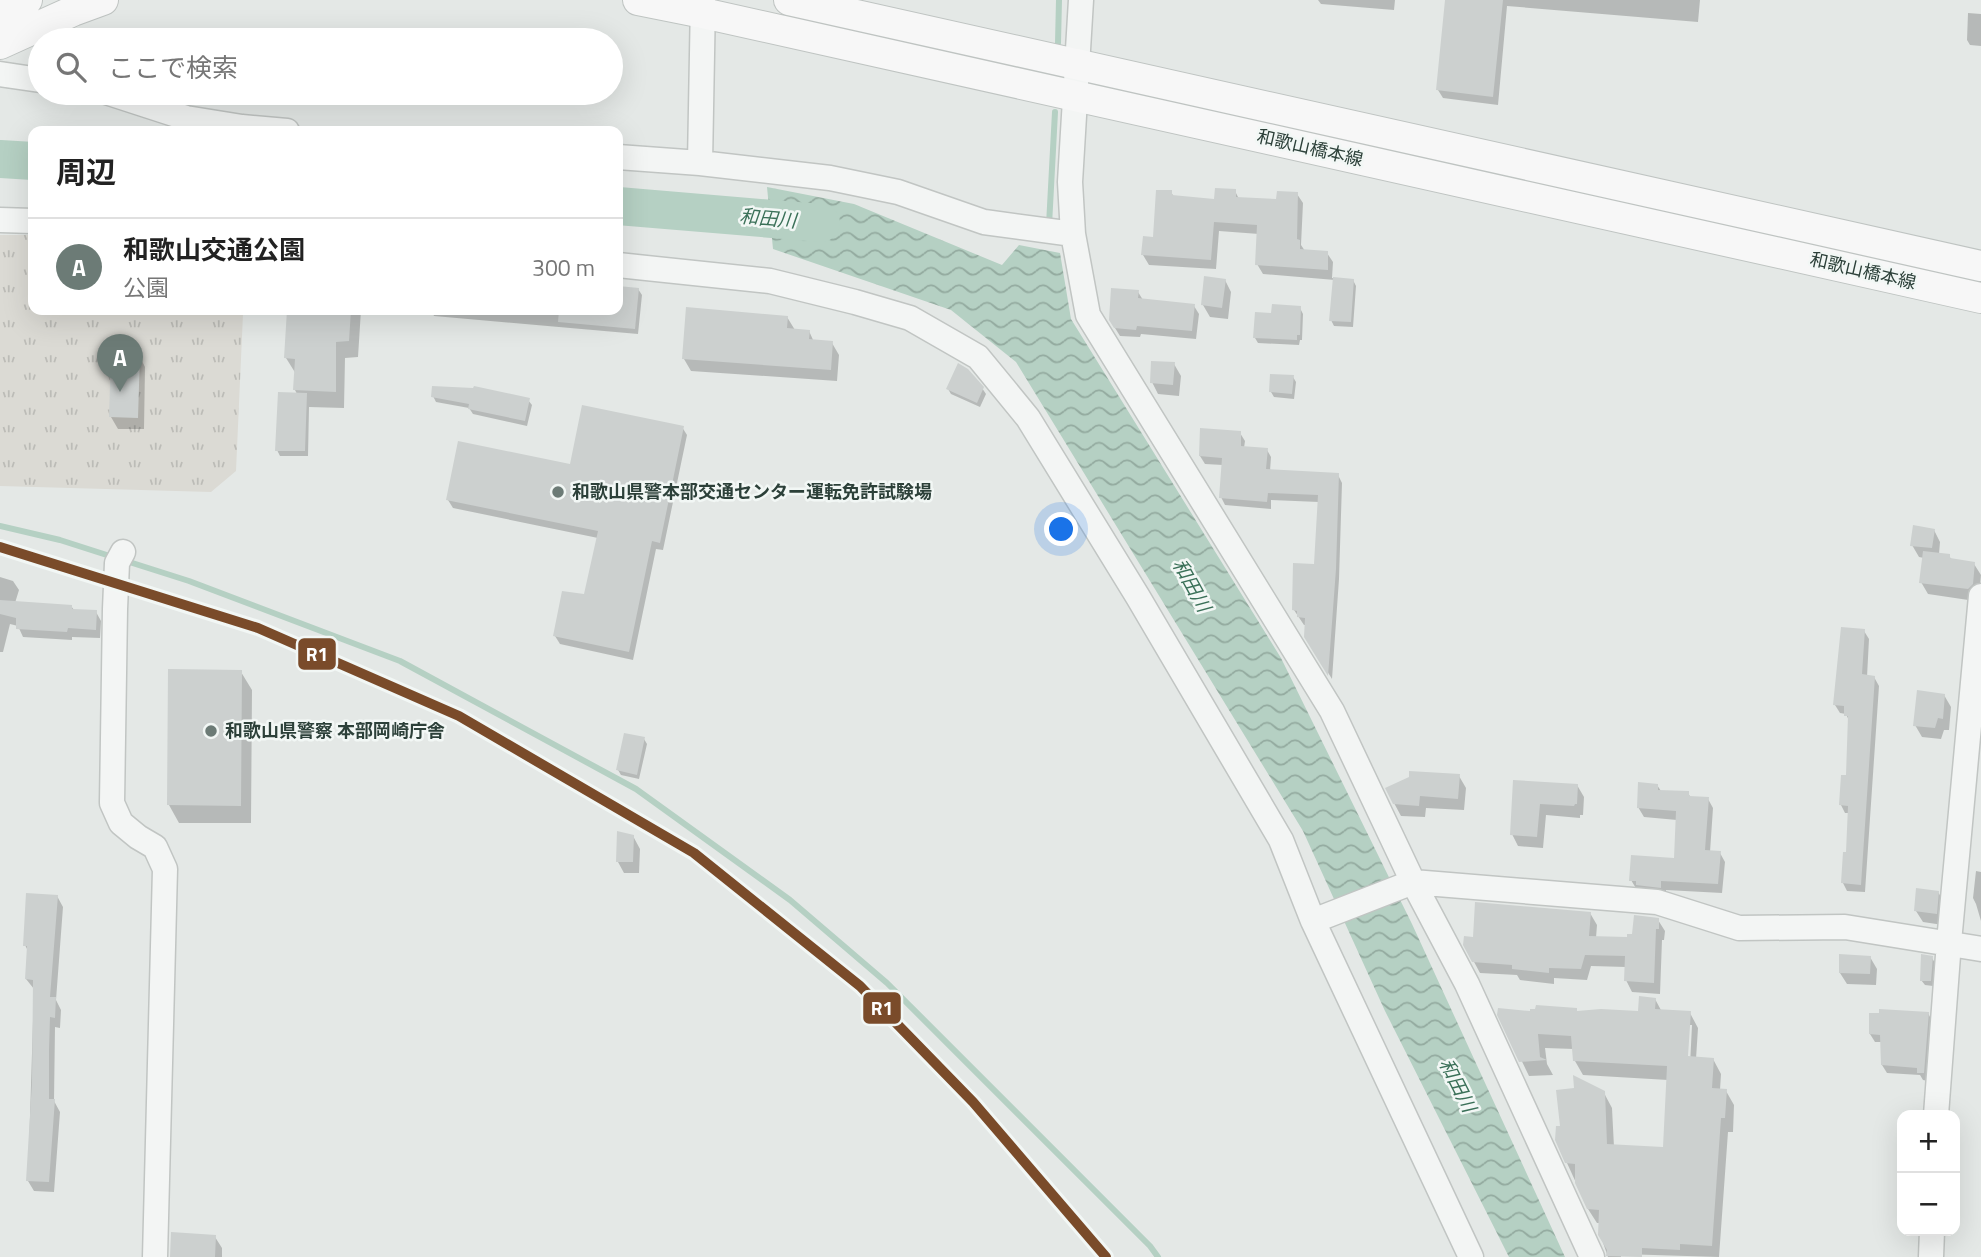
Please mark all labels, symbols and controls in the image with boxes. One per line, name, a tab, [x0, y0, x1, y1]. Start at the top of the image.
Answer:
search box	[28, 28, 623, 105]
icon: search	[52, 48, 90, 86]
text: ここで検索	[108, 48, 238, 87]
street label: 和歌山橋本線	[1254, 122, 1366, 173]
text: 周辺	[56, 149, 116, 195]
water label: 和田川	[738, 201, 800, 235]
text: 和歌山交通公園	[123, 230, 305, 269]
street label: 和歌山橋本線	[1807, 245, 1919, 296]
text: A	[72, 250, 86, 285]
text: 300 m	[532, 250, 595, 285]
text: 公園	[123, 270, 169, 305]
pin: A	[97, 334, 143, 392]
place label: 和歌山県警本部交通センター運転免許試験場	[572, 478, 932, 505]
marker: 和歌山県警本部交通センター運転免許試験場	[550, 484, 566, 500]
your location	[1044, 512, 1078, 546]
water label: 和田川	[1166, 553, 1220, 618]
line badge: R1	[297, 637, 337, 671]
text: R1	[306, 639, 328, 668]
place label: 和歌山県警察 本部岡崎庁舎	[225, 717, 445, 744]
marker: 和歌山県警察 本部岡崎庁舎	[203, 723, 219, 739]
line badge: R1	[862, 991, 902, 1025]
text: R1	[871, 993, 893, 1022]
water label: 和田川	[1433, 1053, 1485, 1119]
map controls	[1897, 1110, 1960, 1236]
button: +	[1897, 1110, 1960, 1173]
button: −	[1897, 1173, 1960, 1236]

